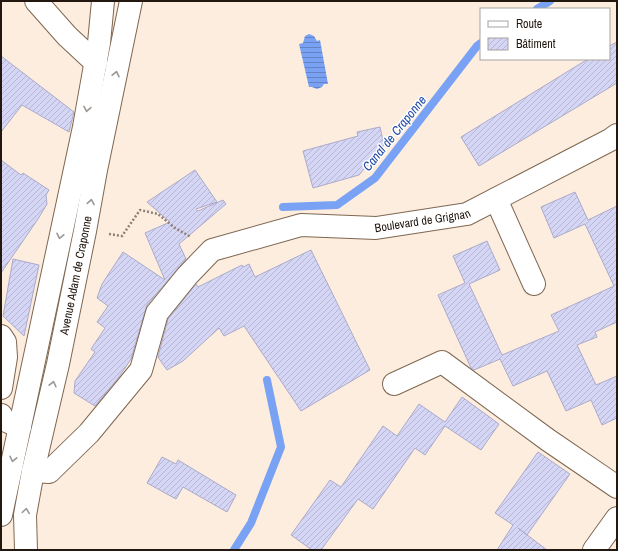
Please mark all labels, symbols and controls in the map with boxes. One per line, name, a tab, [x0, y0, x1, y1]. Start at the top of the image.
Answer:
legend	[480, 8, 610, 60]
text: Route	[516, 16, 542, 32]
text: Bâtiment	[516, 36, 556, 52]
one-way arrow	[111, 71, 119, 77]
water label: Canal de Craponne	[359, 92, 430, 175]
one-way arrow	[84, 106, 92, 112]
one-way arrow	[86, 199, 94, 205]
street label: Boulevard de Grignan	[374, 205, 473, 236]
street label: Avenue Adam de Craponne	[56, 215, 96, 337]
one-way arrow	[57, 233, 65, 239]
one-way arrow	[49, 381, 57, 387]
one-way arrow	[10, 456, 18, 462]
one-way arrow	[21, 508, 30, 514]

